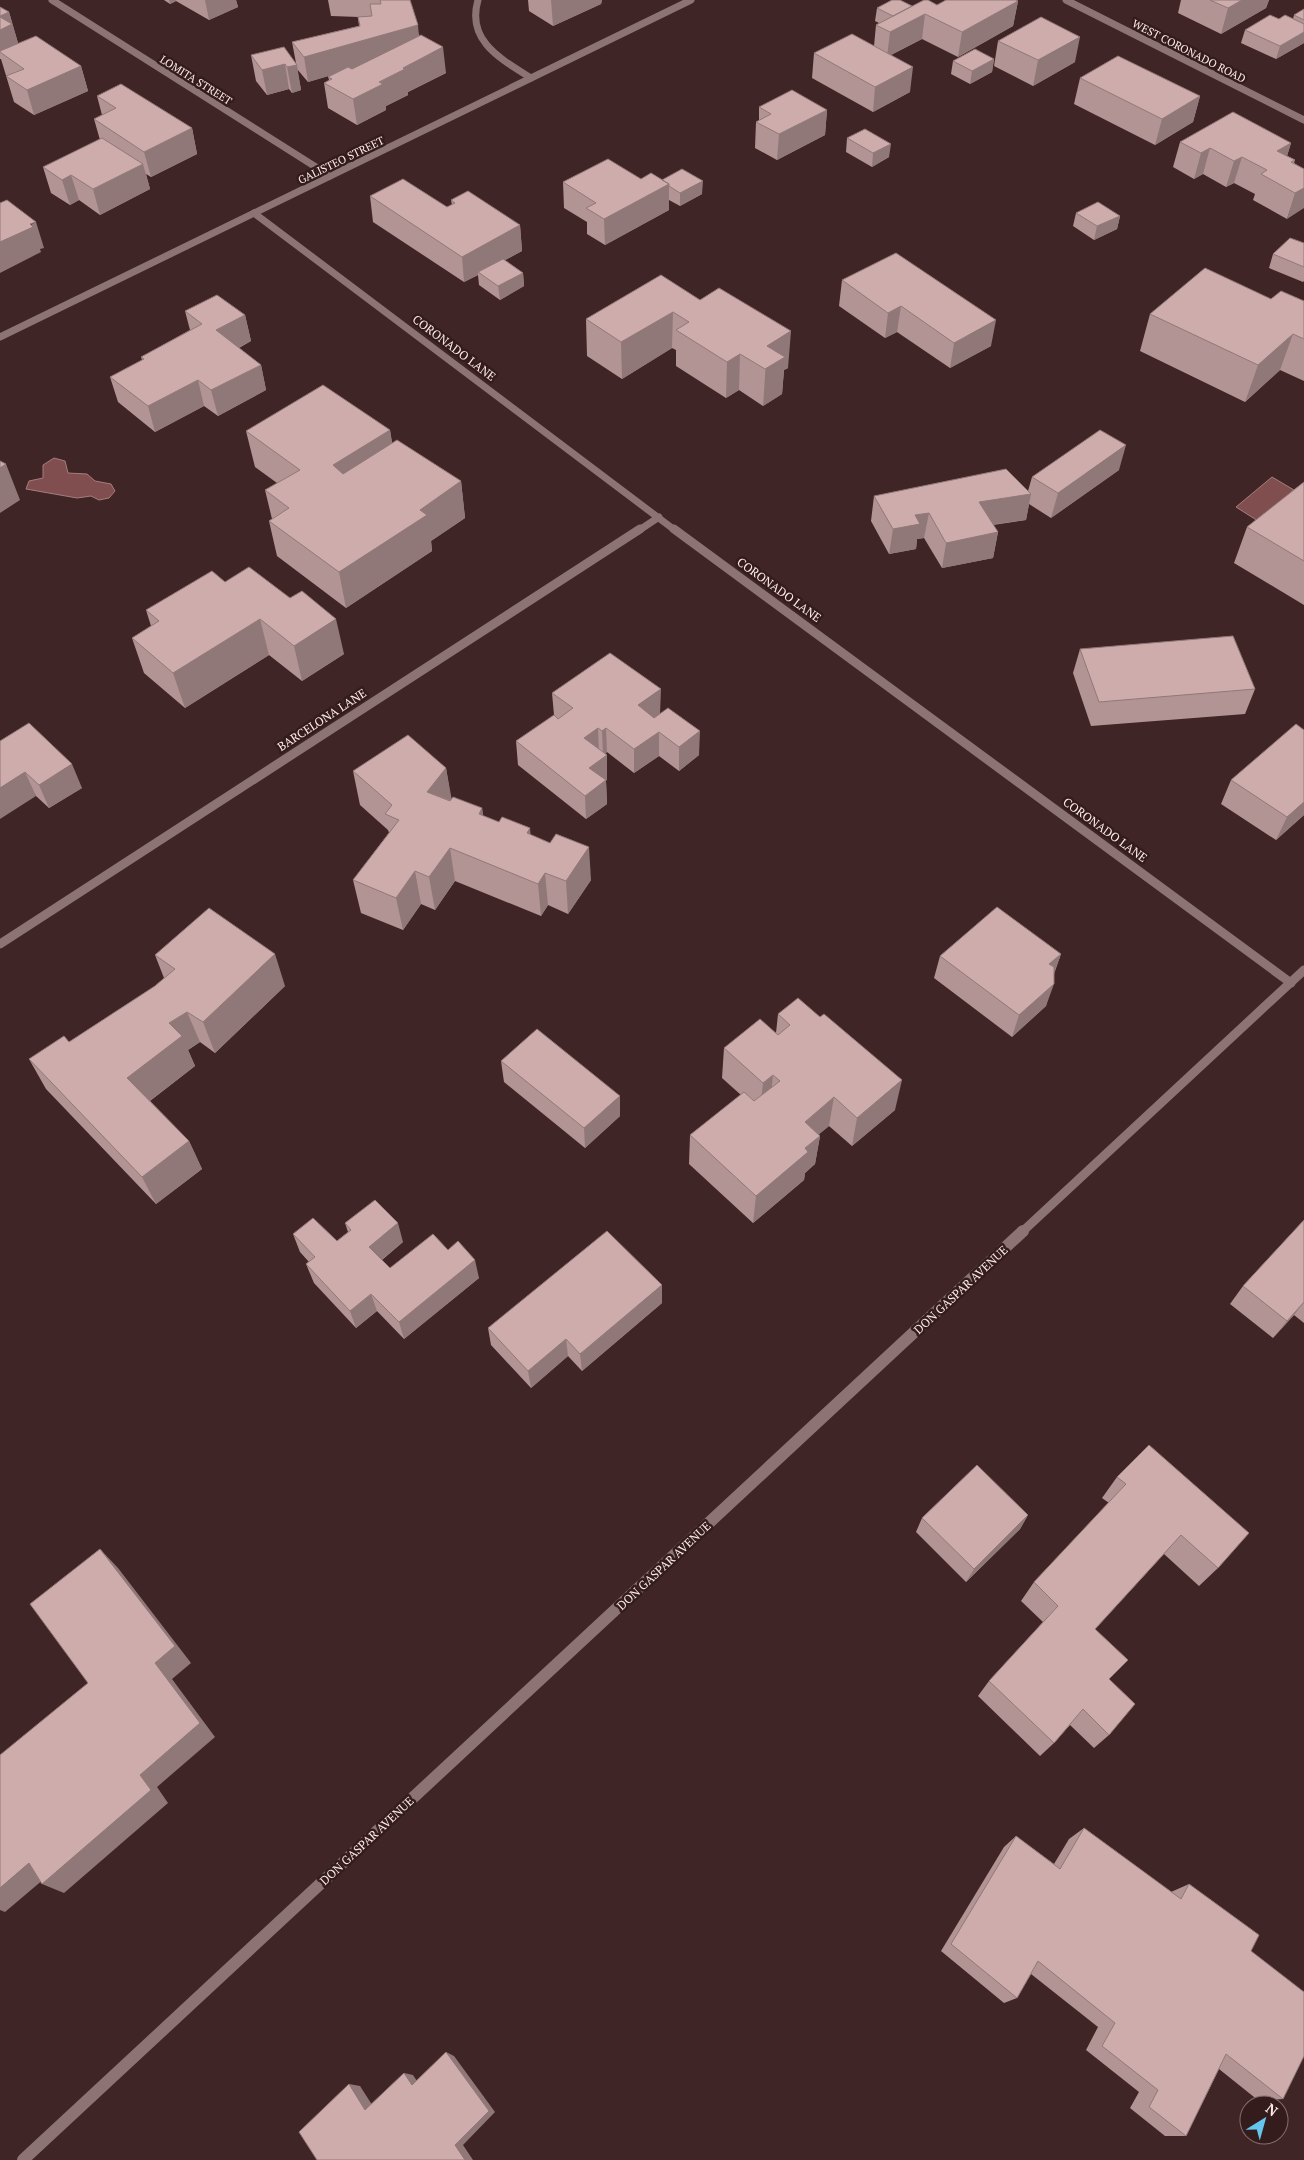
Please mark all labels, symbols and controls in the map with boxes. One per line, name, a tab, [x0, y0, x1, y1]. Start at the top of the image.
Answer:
street label: WEST CORONADO ROAD	[1130, 16, 1248, 86]
street label: LOMITA STREET	[157, 52, 235, 108]
street label: GALISTEO STREET	[296, 133, 387, 187]
street label: CORONADO LANE	[410, 311, 499, 384]
street label: CORONADO LANE	[734, 554, 824, 625]
street label: BARCELONA LANE	[274, 685, 369, 754]
street label: CORONADO LANE	[1060, 794, 1150, 865]
street label: DON GASPAR AVENUE	[911, 1242, 1011, 1337]
street label: DON GASPAR AVENUE	[614, 1518, 714, 1613]
street label: DON GASPAR AVENUE	[317, 1793, 417, 1888]
north arrow	[1239, 2095, 1289, 2145]
text: N	[1262, 2098, 1282, 2120]

